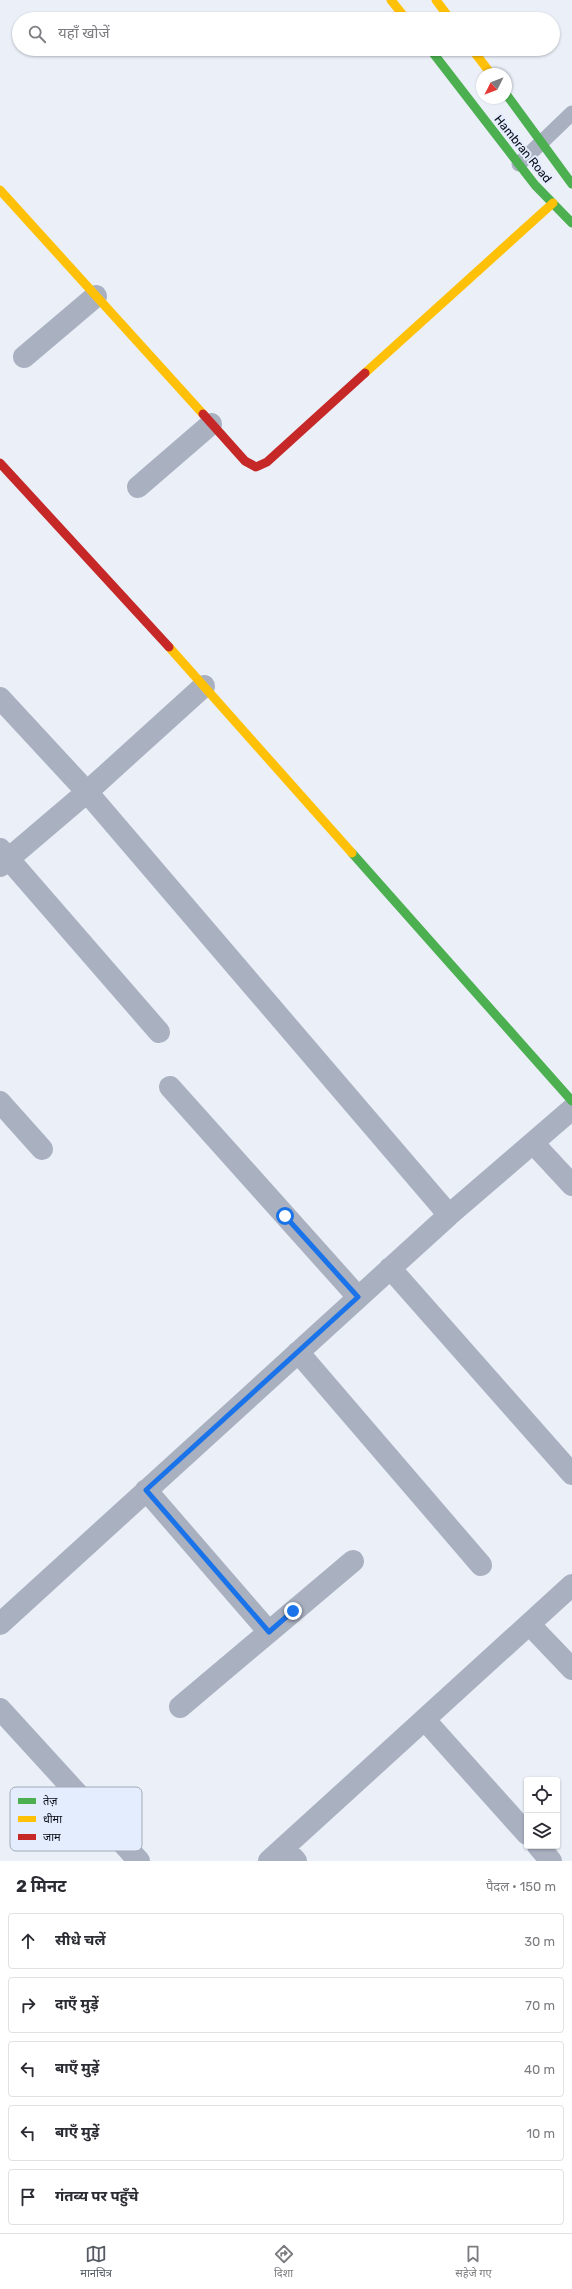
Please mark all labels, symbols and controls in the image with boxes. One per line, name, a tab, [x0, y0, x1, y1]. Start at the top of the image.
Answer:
search box	[12, 12, 560, 56]
icon: search	[26, 23, 48, 45]
text: यहाँ खोजें	[58, 24, 110, 42]
north arrow	[476, 68, 512, 104]
street label: Hambran Road	[492, 112, 554, 186]
route start	[276, 1207, 294, 1225]
route end	[284, 1602, 302, 1620]
map controls	[524, 1777, 560, 1849]
button: locate	[524, 1777, 560, 1813]
legend	[10, 1787, 142, 1851]
text: तेज़	[43, 1795, 58, 1808]
text: धीमा	[43, 1813, 62, 1826]
button: layers	[524, 1813, 560, 1849]
text: जाम	[43, 1831, 61, 1844]
text: 2 मिनट	[16, 1876, 66, 1896]
text: पैदल · 150 m	[486, 1879, 556, 1894]
icon: ahead	[17, 1930, 39, 1952]
text: सीधे चलें	[55, 1931, 105, 1949]
text: 30 m	[524, 1934, 555, 1949]
icon: right	[17, 1994, 39, 2016]
text: दाएँ मुड़ें	[55, 1995, 98, 2013]
text: 70 m	[525, 1998, 555, 2013]
icon: left	[17, 2058, 39, 2080]
text: बाएँ मुड़ें	[55, 2059, 99, 2077]
text: 40 m	[524, 2062, 555, 2077]
icon: left	[17, 2122, 39, 2144]
text: बाएँ मुड़ें	[55, 2123, 99, 2141]
text: 10 m	[526, 2126, 555, 2141]
icon: arrive	[17, 2186, 39, 2208]
text: गंतव्य पर पहुँचे	[55, 2187, 139, 2205]
tab: मानचित्र	[80, 2243, 112, 2281]
tab: दिशा	[273, 2243, 295, 2281]
tab: सहेजे गए	[455, 2243, 492, 2281]

